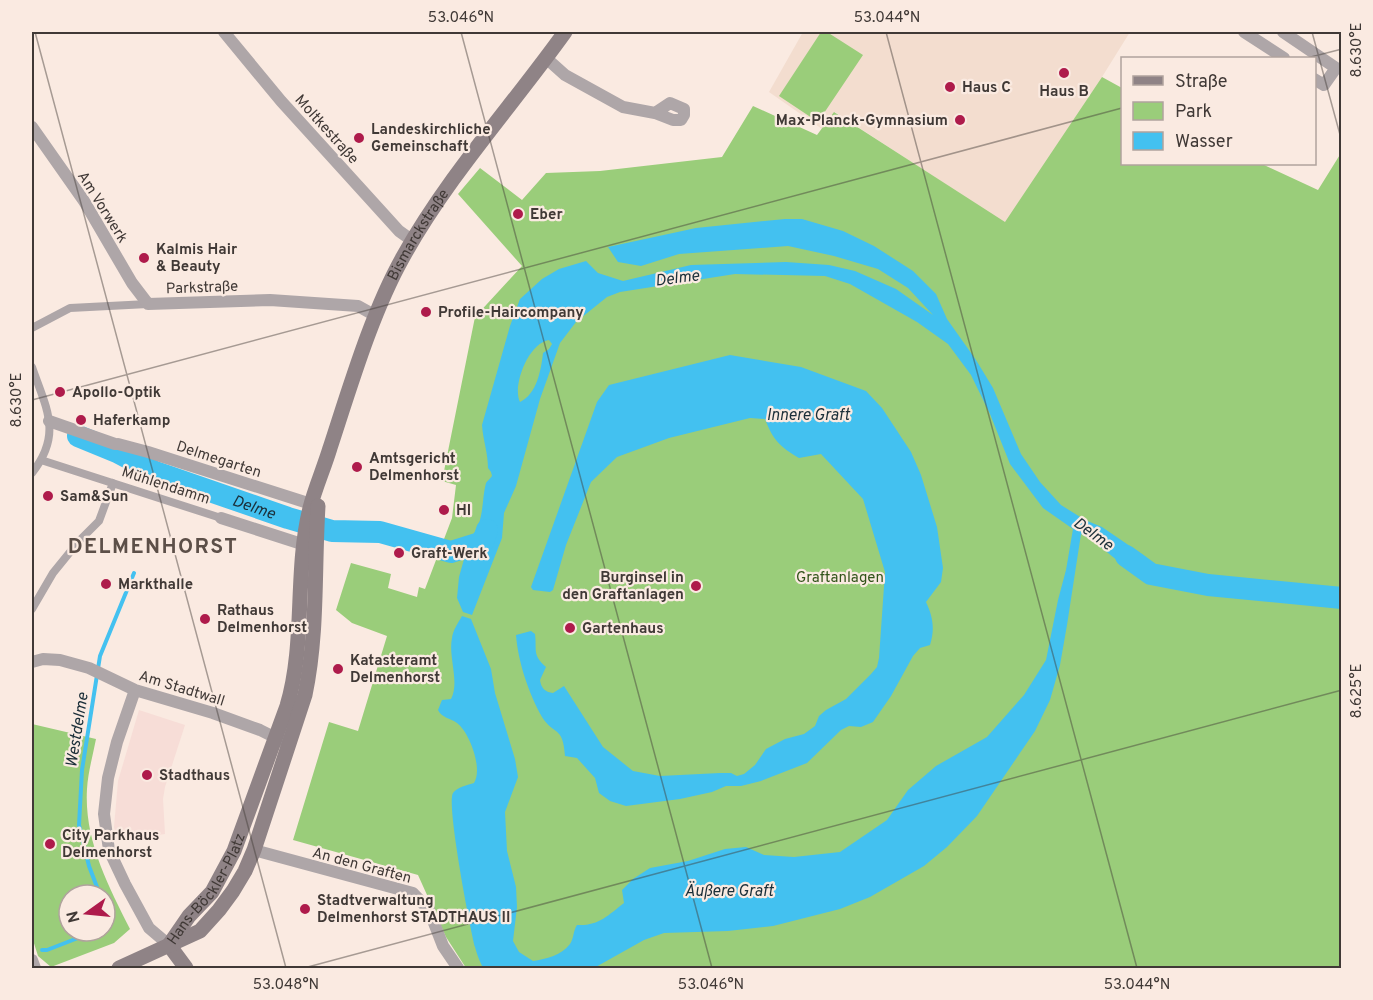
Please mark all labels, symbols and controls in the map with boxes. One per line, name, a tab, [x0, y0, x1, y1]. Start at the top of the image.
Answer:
text: 53.046°N	[428, 9, 494, 28]
text: 53.044°N	[854, 9, 920, 28]
text: 8.630°E	[1348, 22, 1367, 78]
legend	[1121, 57, 1316, 165]
marker: Haus B	[1057, 66, 1071, 80]
text: Straße	[1175, 71, 1227, 94]
place label: Haus C	[962, 79, 1011, 98]
marker: Haus C	[943, 80, 957, 94]
place label: Haus B	[1039, 83, 1089, 102]
street label: Moltkestraße	[290, 91, 362, 169]
text: Park	[1175, 101, 1212, 124]
place label: Max-Planck-Gymnasium	[776, 112, 948, 131]
marker: Max-Planck-Gymnasium	[953, 113, 967, 127]
place label: Landeskirchliche Gemeinschaft	[371, 121, 491, 157]
marker: Landeskirchliche Gemeinschaft	[352, 131, 366, 145]
text: Wasser	[1175, 131, 1233, 154]
street label: Am Vorwerk	[72, 168, 131, 247]
street label: Bismarckstraße	[384, 186, 454, 284]
place label: Eber	[530, 206, 564, 225]
marker: Eber	[511, 207, 525, 221]
place label: Kalmis Hair & Beauty	[156, 241, 238, 277]
marker: Kalmis Hair & Beauty	[137, 251, 151, 265]
water label: Delme	[654, 266, 701, 292]
street label: Parkstraße	[166, 278, 239, 299]
place label: Profile-Haircompany	[438, 304, 584, 323]
marker: Profile-Haircompany	[419, 305, 433, 319]
text: 8.630°E	[8, 372, 27, 428]
place label: Apollo-Optik	[72, 384, 161, 403]
marker: Apollo-Optik	[53, 385, 67, 399]
water label: Innere Graft	[766, 406, 851, 426]
place label: Haferkamp	[93, 412, 170, 431]
marker: Haferkamp	[74, 413, 88, 427]
street label: Delmegarten	[174, 438, 263, 483]
place label: Amtsgericht Delmenhorst	[369, 450, 459, 486]
marker: Amtsgericht Delmenhorst	[350, 460, 364, 474]
street label: Mühlendamm	[119, 463, 212, 510]
place label: Sam&Sun	[60, 488, 128, 507]
marker: Sam&Sun	[41, 489, 55, 503]
water label: Delme	[229, 492, 278, 525]
place label: HI	[456, 502, 471, 521]
marker: HI	[437, 503, 451, 517]
water label: Delme	[1069, 514, 1117, 556]
district label: DELMENHORST	[68, 534, 238, 561]
place label: Graft-Werk	[411, 545, 488, 564]
marker: Graft-Werk	[392, 546, 406, 560]
place label: Burginsel in den Graftanlagen	[562, 569, 684, 605]
park label: Graftanlagen	[796, 569, 884, 588]
place label: Markthalle	[118, 576, 193, 595]
marker: Markthalle	[99, 577, 113, 591]
marker: Burginsel in den Graftanlagen	[689, 579, 703, 593]
place label: Rathaus Delmenhorst	[217, 602, 307, 638]
marker: Rathaus Delmenhorst	[198, 612, 212, 626]
place label: Gartenhaus	[582, 620, 664, 639]
marker: Gartenhaus	[563, 621, 577, 635]
place label: Katasteramt Delmenhorst	[350, 652, 440, 688]
marker: Katasteramt Delmenhorst	[331, 662, 345, 676]
text: 8.625°E	[1348, 663, 1367, 719]
street label: Am Stadtwall	[136, 667, 227, 712]
water label: Westdelme	[62, 691, 94, 769]
place label: Stadthaus	[159, 767, 230, 786]
marker: Stadthaus	[140, 768, 154, 782]
place label: City Parkhaus Delmenhorst	[62, 827, 159, 863]
street label: Hans-Böckler-Platz	[164, 831, 251, 949]
marker: City Parkhaus Delmenhorst	[43, 837, 57, 851]
street label: An den Graften	[310, 844, 413, 889]
water label: Äußere Graft	[685, 881, 775, 902]
north arrow	[57, 883, 117, 943]
place label: Stadtverwaltung Delmenhorst STADTHAUS II	[317, 892, 510, 928]
marker: Stadtverwaltung Delmenhorst STADTHAUS II	[298, 902, 312, 916]
text: N	[63, 908, 86, 925]
text: 53.048°N	[253, 976, 319, 995]
text: 53.046°N	[678, 976, 744, 995]
text: 53.044°N	[1104, 976, 1170, 995]

